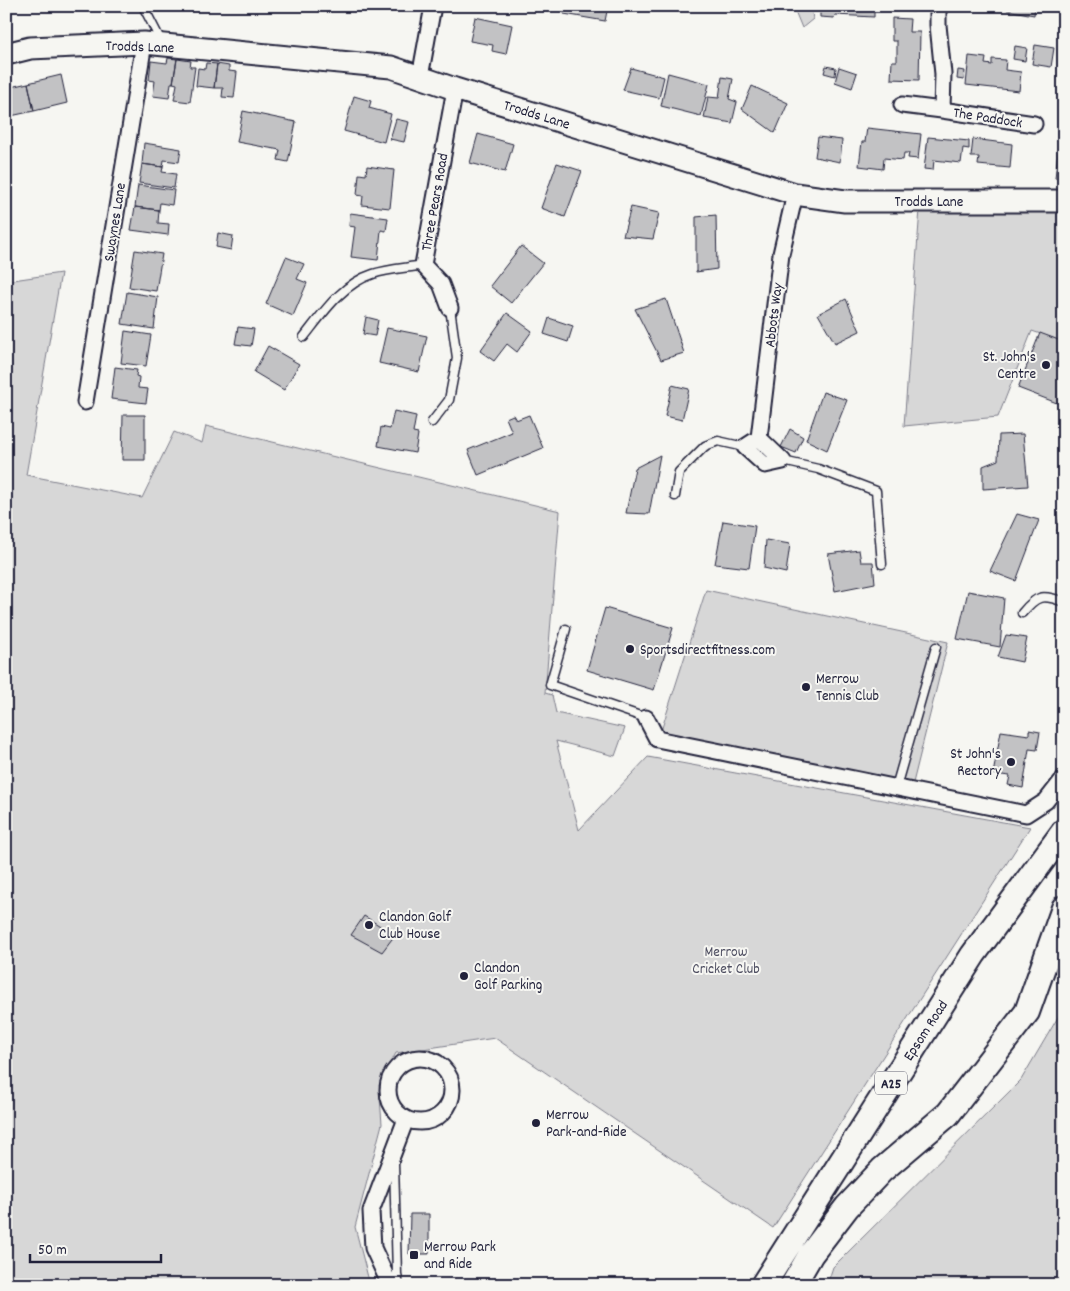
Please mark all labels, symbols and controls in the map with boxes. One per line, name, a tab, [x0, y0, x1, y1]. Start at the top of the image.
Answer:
street label: Trodds Lane	[105, 36, 175, 60]
street label: Trodds Lane	[500, 95, 573, 137]
street label: The Paddock	[952, 103, 1024, 135]
street label: Three Pears Road	[417, 152, 455, 253]
street label: Swaynes Lane	[99, 181, 133, 263]
street label: Trodds Lane	[895, 192, 964, 214]
street label: Abbots Way	[760, 281, 790, 349]
place label: St. John's Centre	[983, 347, 1036, 386]
marker: St. John's Centre	[1040, 359, 1052, 371]
place label: Sportsdirectfitness.com	[640, 640, 775, 662]
marker: Sportsdirectfitness.com	[624, 643, 636, 655]
place label: Merrow Tennis Club	[816, 669, 879, 708]
marker: Merrow Tennis Club	[800, 681, 812, 693]
place label: St John's Rectory	[950, 744, 1002, 783]
marker: St John's Rectory	[1005, 756, 1017, 768]
place label: Clandon Golf Club House	[379, 907, 452, 946]
marker: Clandon Golf Club House	[363, 919, 375, 931]
park label: Merrow Cricket Club	[692, 942, 760, 981]
place label: Clandon Golf Parking	[474, 958, 542, 997]
marker: Clandon Golf Parking	[458, 970, 470, 982]
street label: Epsom Road	[899, 996, 955, 1066]
road number: A25	[875, 1072, 907, 1094]
place label: Merrow Park-and-Ride	[546, 1105, 627, 1144]
marker: Merrow Park-and-Ride	[530, 1117, 542, 1129]
scale bar	[30, 1231, 161, 1263]
place label: Merrow Park and Ride	[424, 1237, 496, 1276]
text: 50 m	[38, 1240, 67, 1262]
marker: Merrow Park and Ride	[408, 1249, 420, 1261]

